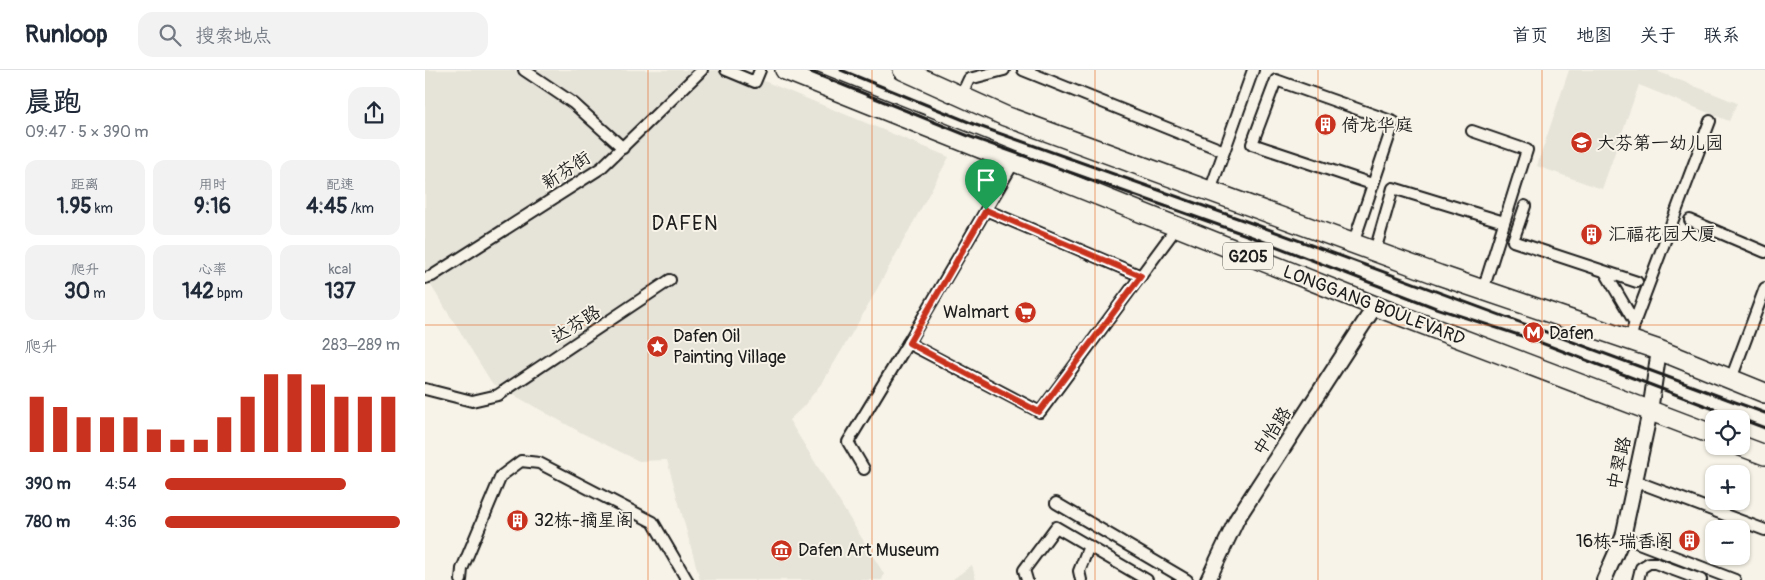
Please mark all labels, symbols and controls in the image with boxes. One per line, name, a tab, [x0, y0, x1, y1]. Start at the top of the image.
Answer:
search box	[138, 12, 488, 57]
text: Runloop	[25, 20, 108, 49]
icon: search	[156, 21, 184, 49]
text: 搜索地点	[196, 24, 272, 48]
text: 首页	[1512, 24, 1548, 47]
text: 地图	[1576, 24, 1612, 47]
text: 关于	[1640, 24, 1676, 47]
text: 联系	[1704, 24, 1740, 47]
text: 晨跑	[25, 85, 81, 120]
button: share	[348, 87, 400, 139]
building icon: 倚龙华庭	[1313, 113, 1337, 137]
place label: 倚龙华庭	[1341, 114, 1413, 137]
text: 09:47 · 5 × 390 m	[25, 122, 149, 142]
school or university icon: 大芬第一幼儿园	[1569, 131, 1593, 155]
place label: 大芬第一幼儿园	[1597, 132, 1723, 155]
street label: 新芬街	[537, 146, 595, 195]
pin	[965, 159, 1007, 210]
icon: arrive	[972, 166, 1000, 194]
text: 距离	[71, 176, 99, 193]
text: 用时	[198, 176, 226, 193]
text: 配速	[326, 176, 354, 193]
text: 1.95	[57, 193, 92, 220]
text: 9:16	[194, 193, 231, 220]
text: 4:45	[306, 193, 348, 220]
text: km	[92, 200, 113, 217]
text: /km	[348, 200, 374, 217]
district label: DAFEN	[652, 211, 718, 236]
building icon: 汇福花园大厦	[1580, 222, 1604, 246]
place label: 汇福花园大厦	[1608, 223, 1716, 246]
road number: G205	[1223, 242, 1273, 270]
street label: LONGGANG BOULEVARD	[1280, 260, 1468, 351]
text: 爬升	[71, 261, 99, 278]
text: 心率	[198, 261, 226, 278]
text: kcal	[329, 261, 352, 278]
text: 30	[64, 278, 90, 305]
text: 142	[182, 278, 214, 305]
text: 137	[325, 278, 356, 305]
text: m	[90, 285, 106, 302]
text: bpm	[214, 285, 243, 302]
street label: 达芬路	[547, 300, 605, 349]
supermarket icon: Walmart	[1013, 300, 1037, 324]
place label: Walmart	[943, 301, 1010, 324]
metro station icon: Dafen	[1521, 321, 1545, 345]
place label: Dafen	[1549, 322, 1594, 345]
place label: Dafen Oil Painting Village	[673, 325, 786, 369]
place icon: Dafen Oil Painting Village	[645, 334, 669, 358]
text: 283–289 m	[322, 335, 400, 355]
text: 爬升	[25, 337, 57, 357]
street label: 中怡路	[1248, 402, 1297, 460]
map controls	[1705, 410, 1750, 565]
button: locate	[1705, 410, 1750, 455]
street label: 中翠路	[1603, 434, 1636, 492]
button: +	[1705, 465, 1750, 510]
text: 390 m	[25, 474, 71, 494]
text: 4:54	[105, 474, 137, 494]
building icon: 32栋-摘星阁	[506, 508, 530, 532]
place label: 32栋-摘星阁	[534, 509, 634, 532]
text: 780 m	[25, 512, 70, 532]
text: 4:36	[105, 512, 137, 532]
button: −	[1705, 520, 1750, 565]
building icon: 16栋-瑞香阁	[1677, 529, 1701, 553]
place label: 16栋-瑞香阁	[1576, 530, 1673, 553]
museum icon: Dafen Art Museum	[770, 538, 794, 562]
place label: Dafen Art Museum	[798, 539, 939, 562]

